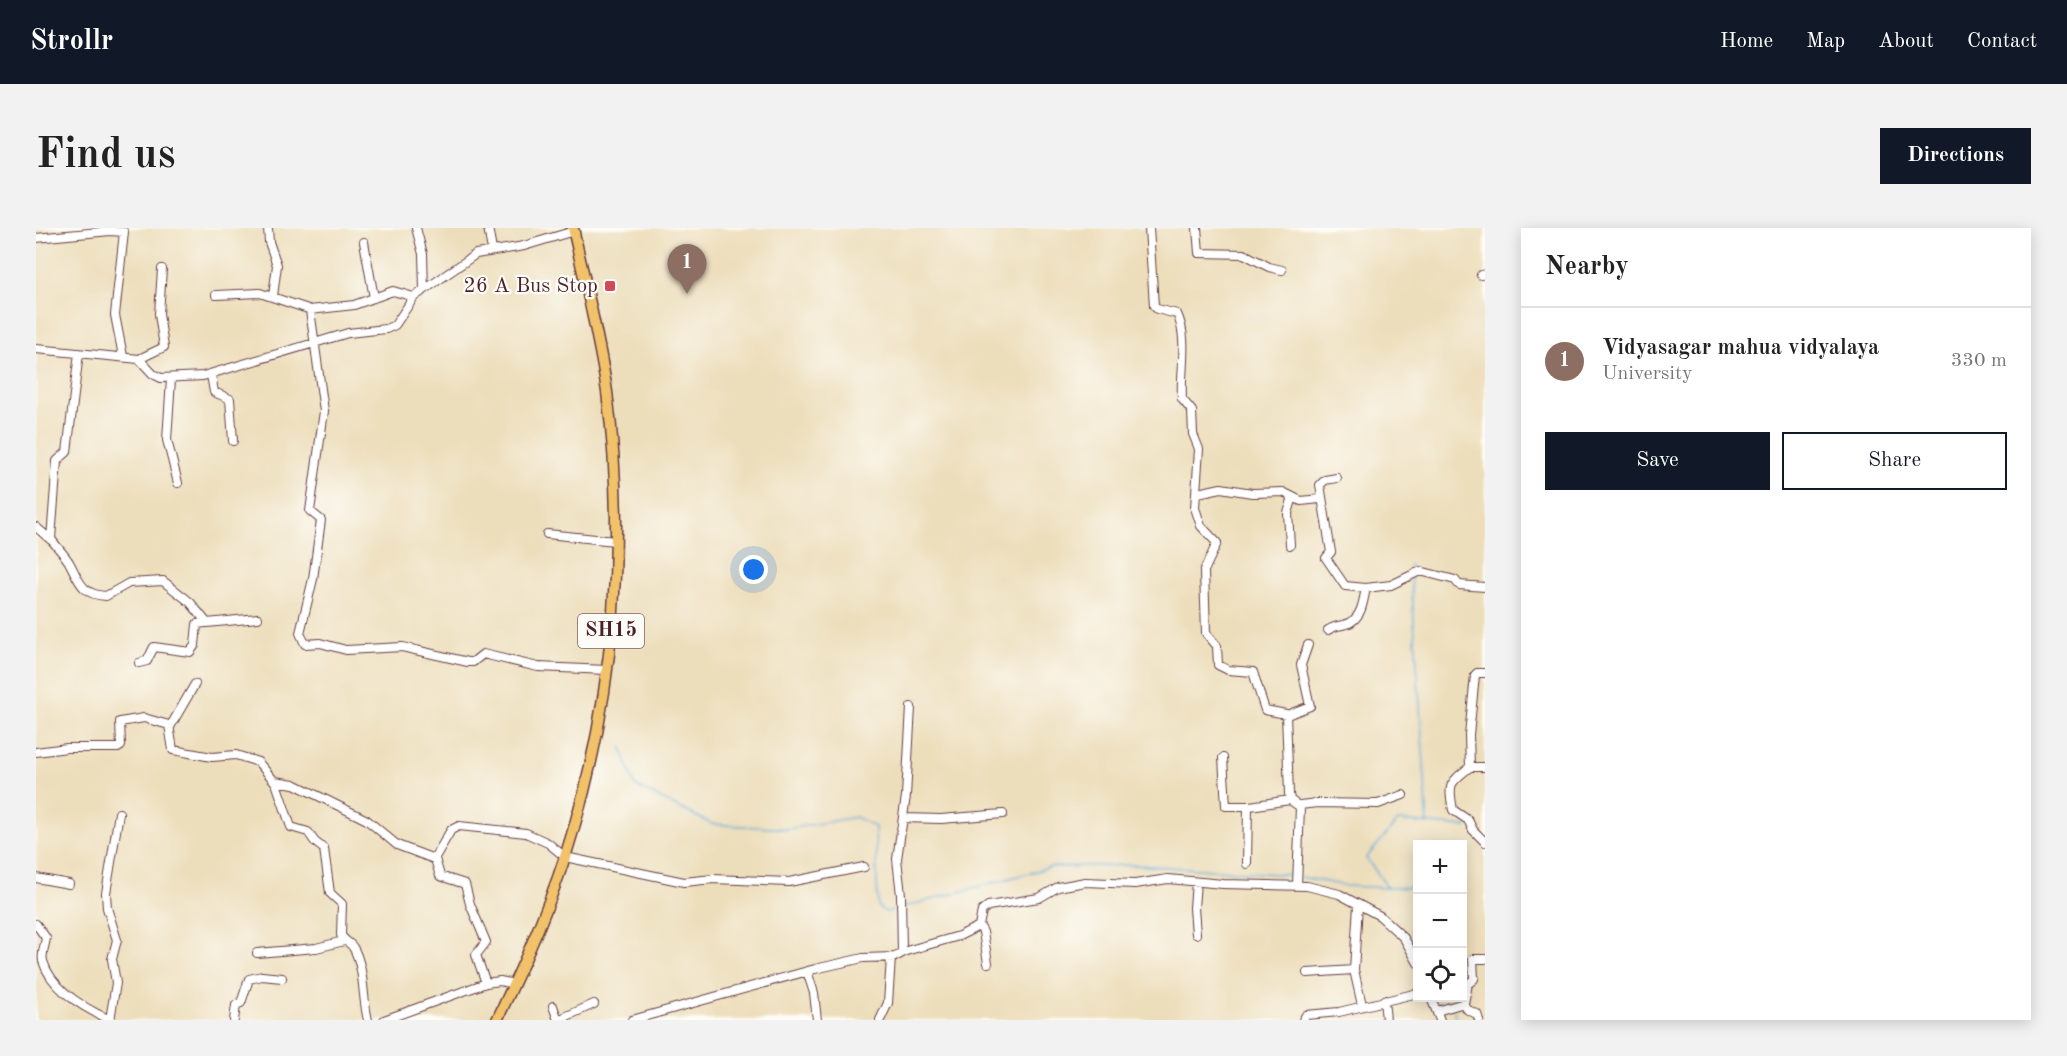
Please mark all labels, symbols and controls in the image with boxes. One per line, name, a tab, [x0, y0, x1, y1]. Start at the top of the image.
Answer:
text: Strollr	[30, 28, 113, 56]
text: Home	[1720, 31, 1773, 52]
text: Map	[1806, 31, 1845, 52]
text: About	[1878, 31, 1934, 52]
text: Contact	[1967, 31, 2037, 52]
button: Directions	[1880, 128, 2031, 184]
text: Find us	[36, 135, 175, 177]
pin: 1	[668, 244, 706, 294]
text: Nearby	[1545, 254, 1629, 280]
place label: 26 A Bus Stop	[463, 276, 598, 297]
marker: 26 A Bus Stop	[603, 279, 617, 293]
text: Vidyasagar mahua vidyalaya	[1602, 337, 1879, 359]
text: 1	[1559, 351, 1570, 371]
text: 330 m	[1951, 351, 2007, 371]
text: University	[1602, 364, 1693, 384]
button: Save	[1545, 432, 1770, 490]
button: Share	[1782, 432, 2007, 490]
your location	[739, 555, 768, 584]
road number: SH15	[578, 614, 644, 648]
map controls	[1413, 840, 1467, 1002]
button: +	[1413, 840, 1467, 894]
button: −	[1413, 894, 1467, 948]
button: locate	[1413, 948, 1467, 1002]

